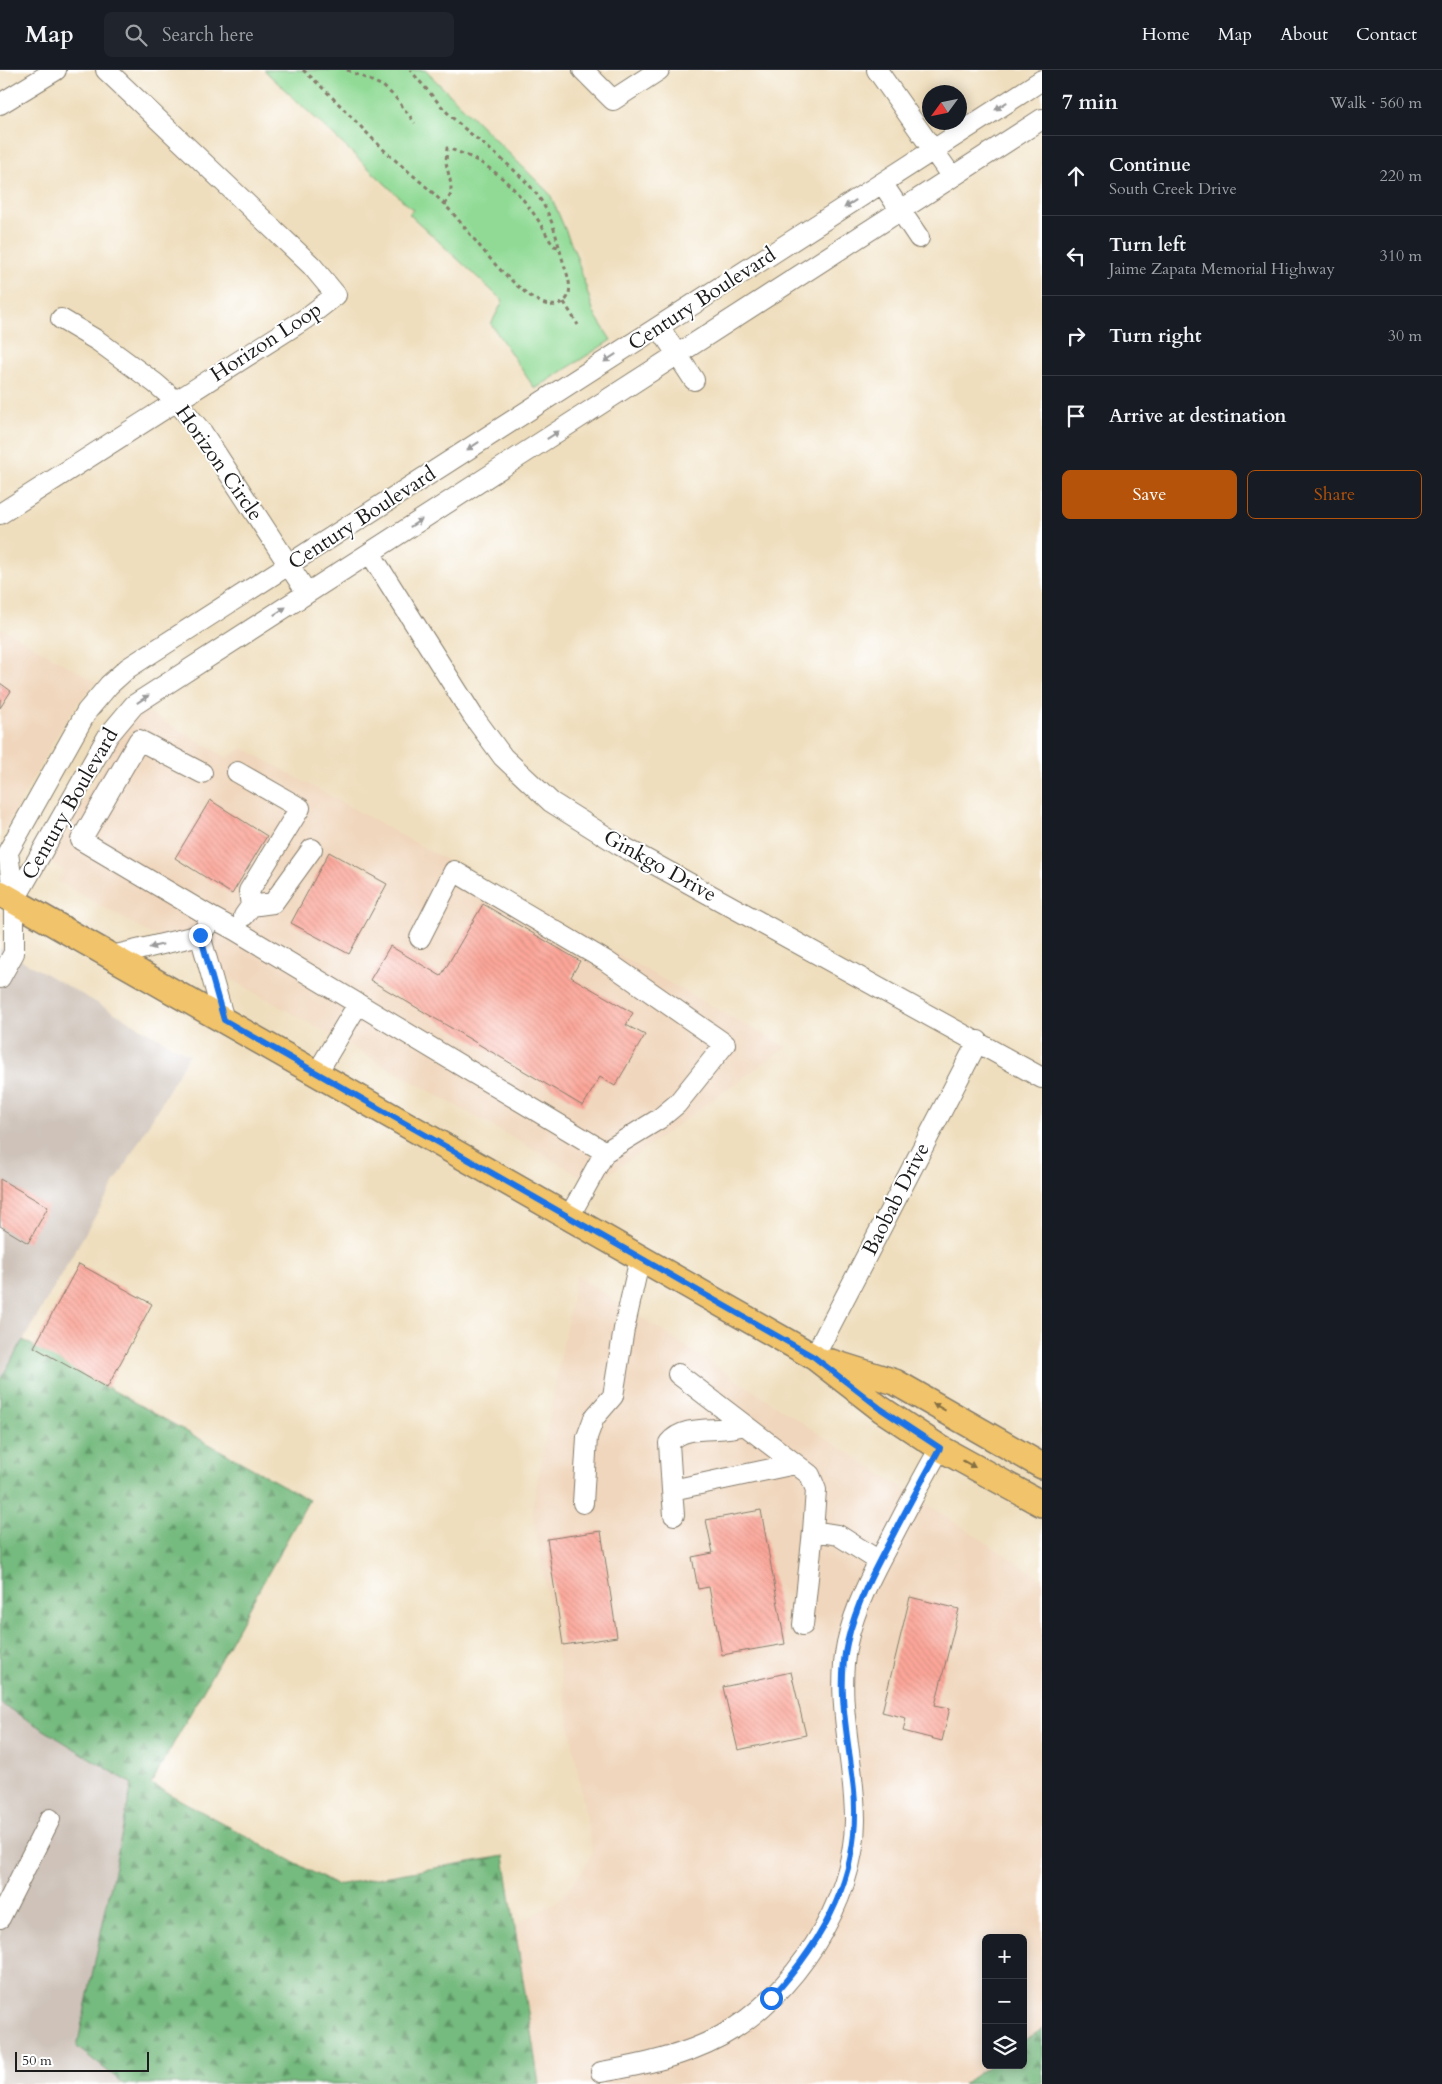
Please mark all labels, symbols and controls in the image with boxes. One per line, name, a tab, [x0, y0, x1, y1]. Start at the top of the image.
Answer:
search box	[104, 12, 454, 57]
text: Map	[25, 18, 74, 51]
icon: search	[122, 21, 150, 49]
text: Search here	[162, 22, 254, 48]
text: Home	[1142, 22, 1190, 47]
text: Map	[1218, 22, 1252, 47]
text: About	[1280, 22, 1328, 47]
text: Contact	[1356, 22, 1417, 47]
north arrow	[922, 85, 967, 130]
text: 7 min	[1062, 88, 1118, 117]
text: Walk · 560 m	[1330, 92, 1422, 114]
one-way arrow	[994, 102, 1008, 111]
text: Continue	[1109, 152, 1191, 178]
icon: ahead	[1062, 162, 1090, 190]
text: 220 m	[1380, 165, 1422, 187]
text: South Creek Drive	[1109, 178, 1237, 200]
one-way arrow	[843, 199, 856, 208]
text: Turn left	[1109, 232, 1186, 258]
street label: Century Boulevard	[623, 240, 781, 358]
icon: left	[1062, 242, 1090, 270]
text: 310 m	[1380, 245, 1422, 267]
text: Jaime Zapata Memorial Highway	[1109, 258, 1335, 280]
street label: Horizon Loop	[205, 295, 327, 389]
icon: right	[1062, 322, 1090, 350]
text: Turn right	[1109, 323, 1201, 349]
text: 30 m	[1388, 325, 1422, 347]
one-way arrow	[603, 353, 617, 363]
street label: Horizon Circle	[168, 399, 270, 527]
icon: arrive	[1062, 402, 1090, 430]
text: Arrive at destination	[1109, 403, 1286, 429]
one-way arrow	[546, 430, 560, 439]
one-way arrow	[467, 441, 480, 451]
street label: Century Boulevard	[283, 459, 441, 577]
button: Save	[1062, 470, 1237, 519]
button: Share	[1247, 470, 1422, 519]
one-way arrow	[410, 518, 423, 527]
one-way arrow	[273, 606, 286, 615]
one-way arrow	[137, 694, 150, 704]
street label: Century Boulevard	[15, 723, 125, 885]
street label: Ginkgo Drive	[598, 823, 722, 909]
route end	[189, 924, 212, 947]
one-way arrow	[148, 942, 163, 950]
street label: Baobab Drive	[855, 1138, 937, 1260]
one-way arrow	[932, 1403, 946, 1411]
one-way arrow	[962, 1460, 976, 1468]
map controls	[982, 1934, 1027, 2069]
button: +	[982, 1934, 1027, 1979]
button: −	[982, 1979, 1027, 2024]
route start	[760, 1987, 783, 2010]
button: layers	[982, 2024, 1027, 2069]
scale bar	[15, 2049, 149, 2072]
text: 50 m	[22, 2051, 52, 2070]

